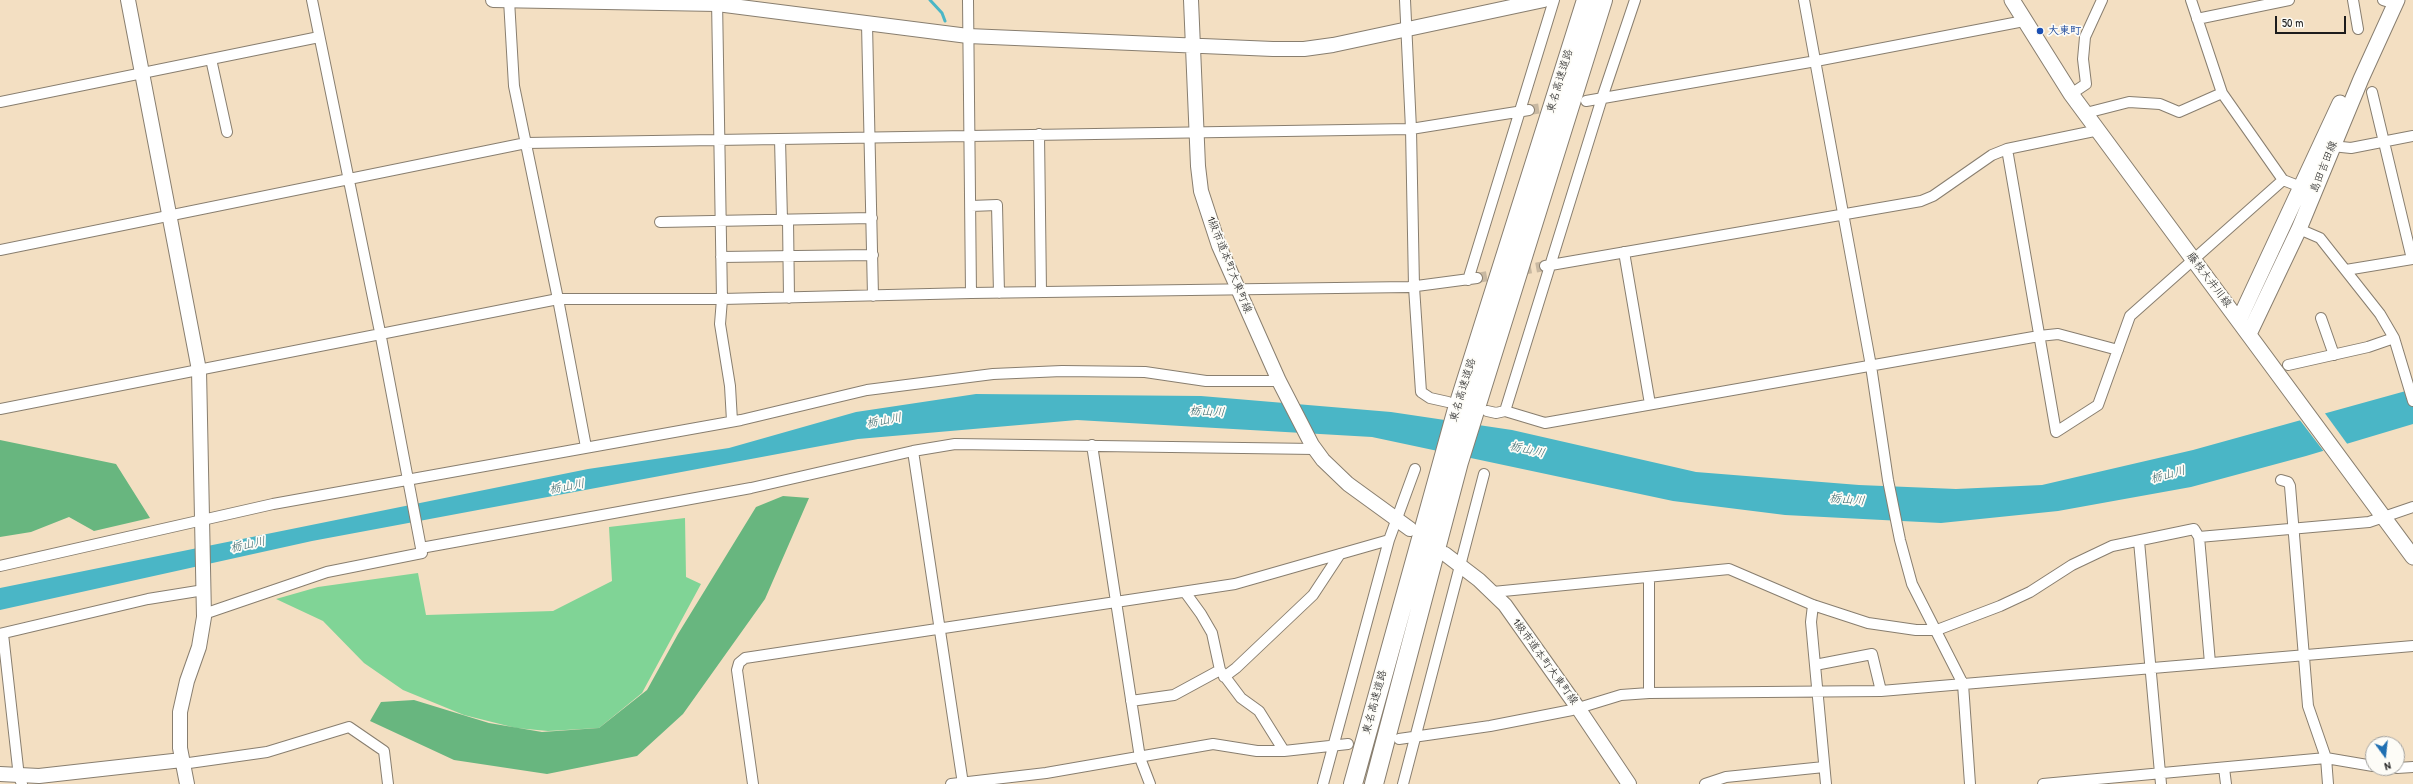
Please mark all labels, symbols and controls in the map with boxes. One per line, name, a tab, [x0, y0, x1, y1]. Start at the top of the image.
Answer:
scale bar	[2277, 8, 2348, 34]
text: 50 m	[2282, 14, 2303, 31]
place label: 大東町	[2048, 24, 2081, 38]
marker: 大東町	[2035, 26, 2045, 36]
street label: 東名高速道路	[1544, 48, 1576, 114]
street label: 島田吉田線	[2308, 139, 2340, 195]
street label: 1級市道本町大東町線	[1204, 215, 1254, 315]
street label: 藤枝大井川線	[2184, 250, 2234, 310]
street label: 東名高速道路	[1447, 357, 1479, 423]
water label: 栃山川	[1189, 404, 1225, 420]
water label: 栃山川	[865, 411, 903, 431]
water label: 栃山川	[1508, 439, 1546, 461]
water label: 栃山川	[2149, 463, 2187, 487]
water label: 栃山川	[548, 477, 586, 497]
water label: 栃山川	[1828, 491, 1866, 509]
water label: 栃山川	[229, 534, 267, 556]
street label: 1級市道本町大東町線	[1509, 616, 1581, 708]
street label: 東名高速道路	[1360, 668, 1390, 736]
north arrow	[2365, 736, 2405, 776]
text: N	[2383, 759, 2392, 774]

